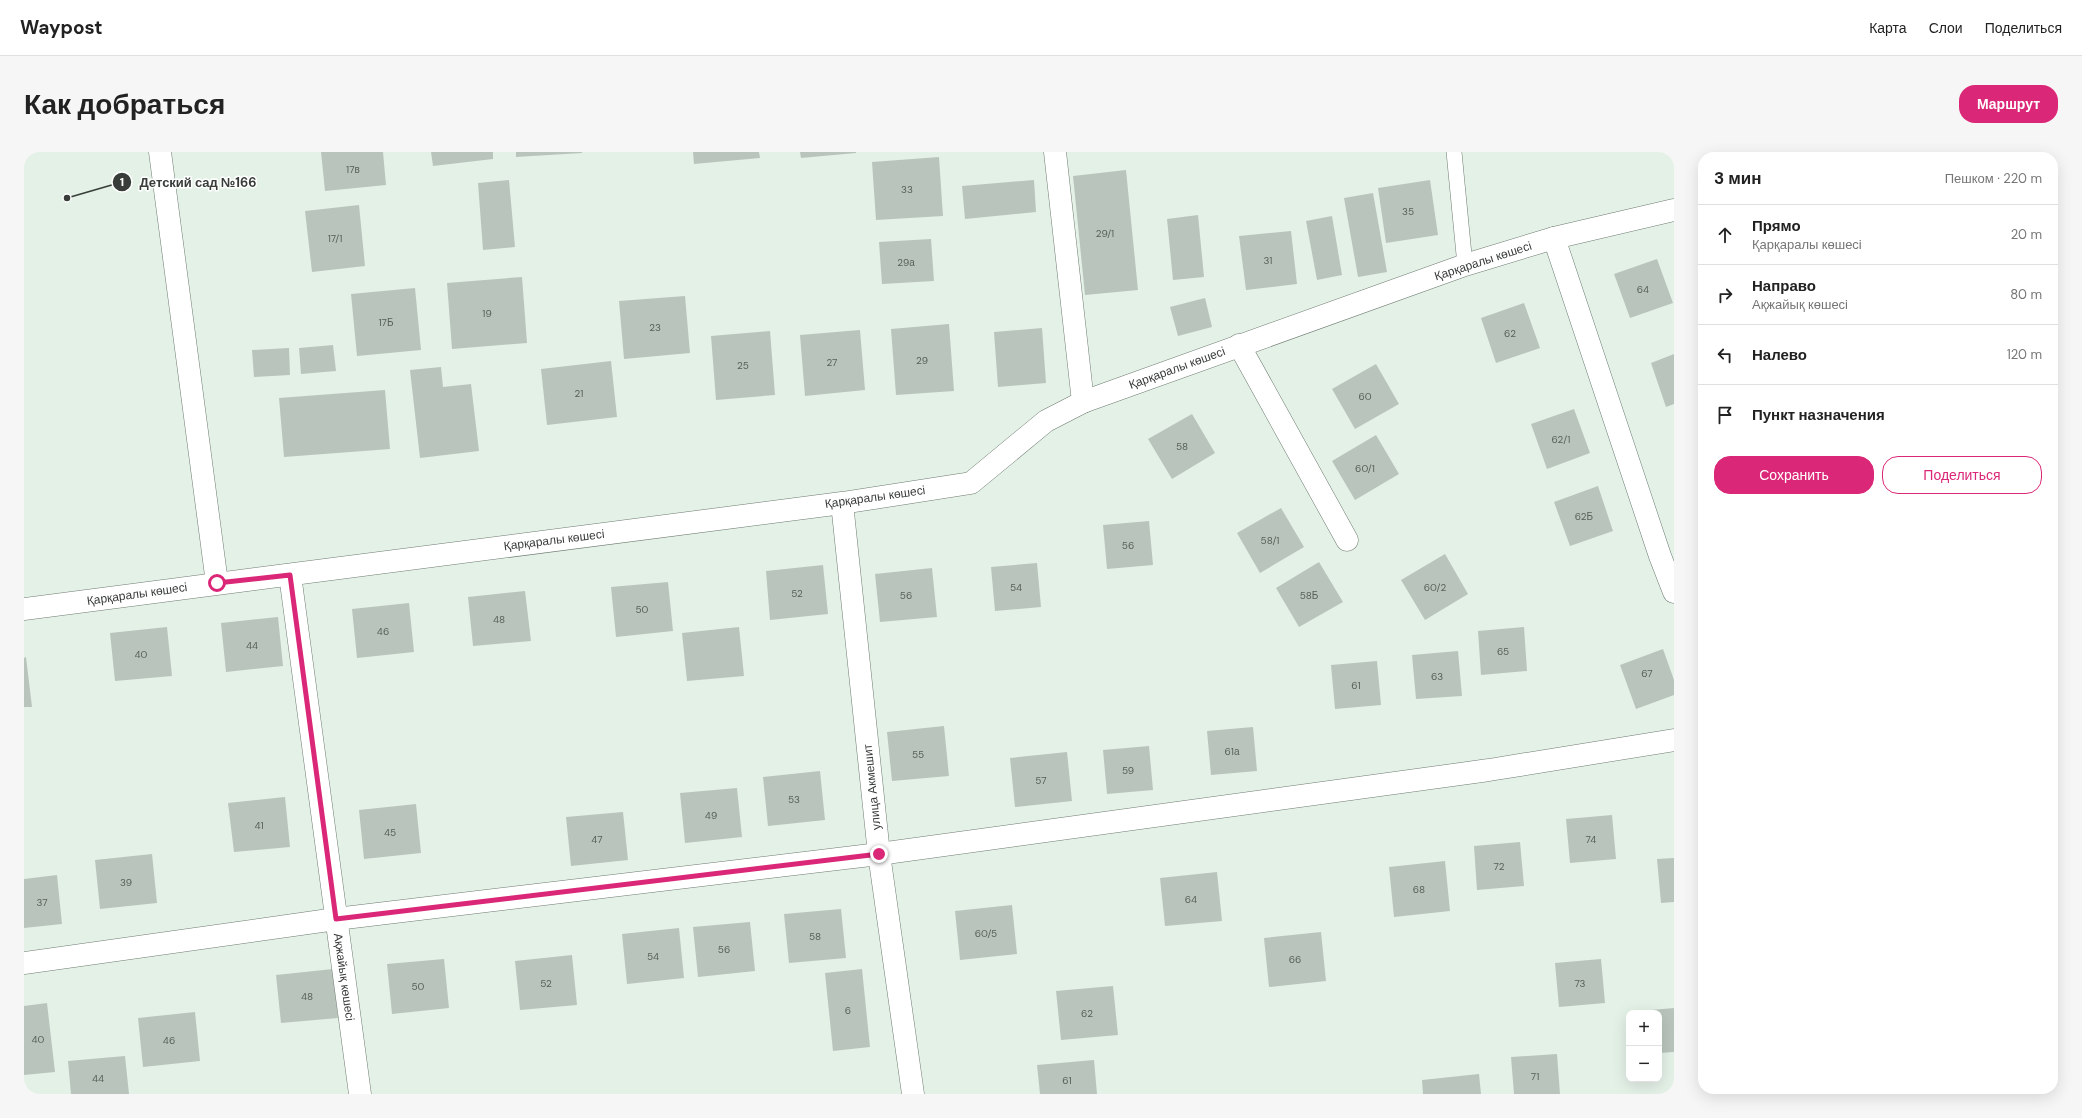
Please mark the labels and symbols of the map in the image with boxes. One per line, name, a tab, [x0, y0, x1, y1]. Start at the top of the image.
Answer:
house number: 17в	[346, 163, 360, 176]
callout: Детский сад №166	[112, 169, 265, 194]
text: 1	[120, 174, 124, 190]
text: Детский сад №166	[139, 174, 257, 191]
house number: 33	[901, 183, 913, 196]
house number: 35	[1402, 205, 1414, 218]
house number: 29/1	[1096, 227, 1114, 240]
house number: 17/1	[328, 232, 342, 245]
street label: Қарқаралы көшесі	[1432, 238, 1534, 284]
house number: 31	[1264, 254, 1272, 267]
house number: 29а	[897, 256, 915, 269]
house number: 64	[1637, 283, 1649, 296]
house number: 19	[482, 307, 492, 320]
house number: 17Б	[378, 316, 394, 329]
house number: 23	[649, 321, 661, 334]
house number: 62	[1504, 327, 1516, 340]
street label: Қарқаралы көшесі	[1127, 343, 1227, 393]
house number: 29	[916, 354, 928, 367]
house number: 27	[827, 356, 837, 369]
house number: 25	[737, 359, 749, 372]
house number: 21	[575, 387, 583, 400]
house number: 60	[1358, 390, 1372, 403]
house number: 62/1	[1552, 433, 1570, 446]
house number: 58	[1176, 440, 1188, 453]
house number: 60/1	[1355, 462, 1375, 475]
street label: Қарқаралы көшесі	[824, 482, 926, 512]
house number: 62Б	[1575, 510, 1594, 523]
street label: Қарқаралы көшесі	[503, 526, 605, 554]
house number: 58/1	[1261, 534, 1279, 547]
house number: 56	[1122, 539, 1134, 552]
route start	[208, 574, 226, 592]
street label: Қарқаралы көшесі	[86, 579, 188, 609]
house number: 54	[1010, 581, 1022, 594]
house number: 60/2	[1424, 581, 1446, 594]
house number: 52	[791, 587, 803, 600]
house number: 56	[900, 589, 912, 602]
house number: 58Б	[1300, 589, 1319, 602]
house number: 50	[636, 603, 649, 616]
house number: 48	[493, 613, 505, 626]
house number: 46	[377, 625, 389, 638]
house number: 44	[246, 639, 258, 652]
house number: 65	[1497, 645, 1509, 658]
house number: 40	[135, 648, 148, 661]
house number: 67	[1641, 667, 1653, 680]
house number: 63	[1431, 670, 1443, 683]
house number: 61	[1351, 679, 1361, 692]
street label: улица Акмешит	[859, 743, 884, 831]
house number: 61а	[1225, 745, 1240, 758]
house number: 55	[912, 748, 924, 761]
house number: 59	[1122, 764, 1134, 777]
house number: 57	[1035, 774, 1047, 787]
house number: 53	[788, 793, 800, 806]
house number: 49	[705, 809, 717, 822]
house number: 41	[254, 819, 264, 832]
house number: 45	[384, 826, 396, 839]
house number: 47	[591, 833, 603, 846]
house number: 74	[1586, 833, 1596, 846]
route end	[870, 845, 888, 863]
house number: 72	[1494, 860, 1505, 873]
house number: 39	[120, 876, 132, 889]
house number: 68	[1413, 883, 1425, 896]
house number: 64	[1185, 893, 1197, 906]
house number: 37	[36, 896, 48, 909]
house number: 60/5	[975, 927, 997, 940]
house number: 58	[809, 930, 821, 943]
street label: Ақжайық көшесі	[330, 932, 358, 1022]
house number: 56	[718, 943, 730, 956]
house number: 54	[647, 950, 659, 963]
house number: 66	[1289, 953, 1301, 966]
house number: 52	[540, 977, 552, 990]
house number: 73	[1575, 977, 1586, 990]
house number: 50	[412, 980, 425, 993]
house number: 48	[301, 990, 313, 1003]
house number: 6	[845, 1004, 851, 1017]
house number: 62	[1081, 1007, 1093, 1020]
house number: 40	[32, 1033, 45, 1046]
house number: 46	[163, 1034, 175, 1047]
house number: 71	[1531, 1070, 1539, 1083]
house number: 44	[92, 1072, 104, 1085]
house number: 61	[1062, 1074, 1072, 1087]

